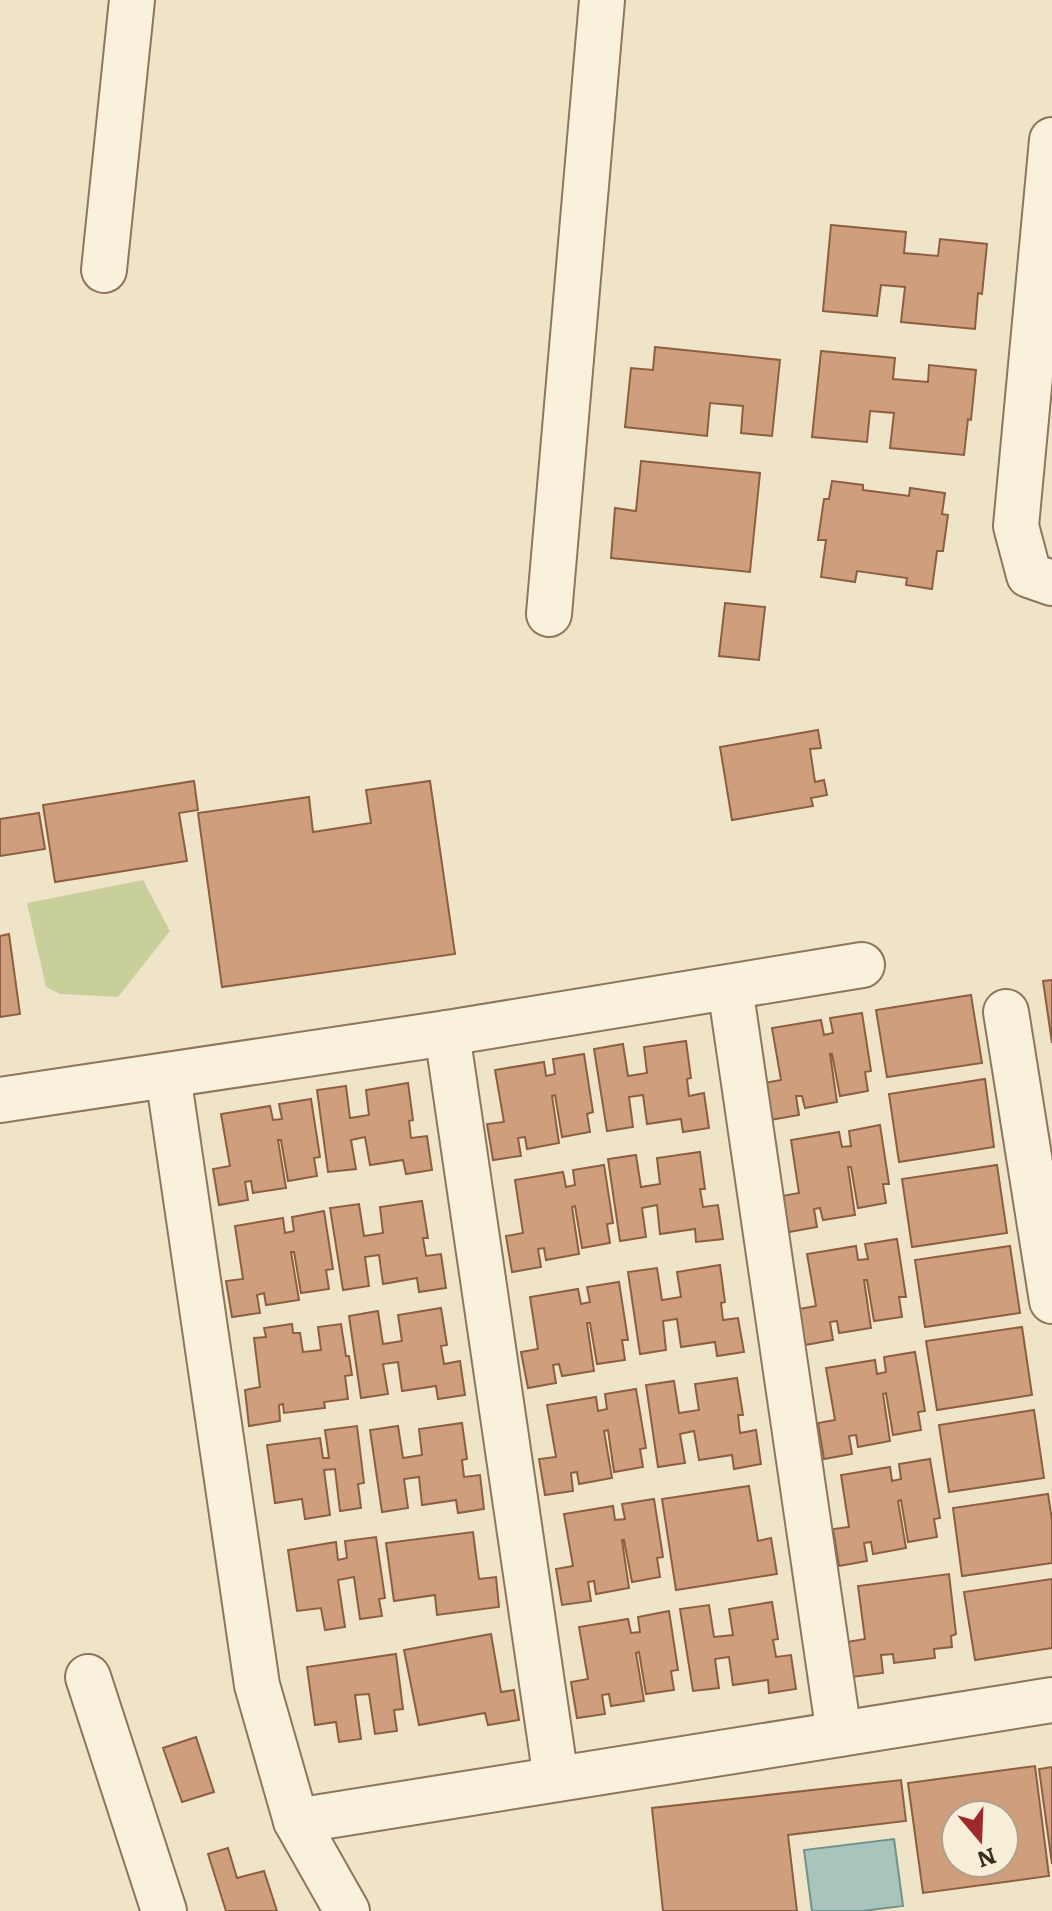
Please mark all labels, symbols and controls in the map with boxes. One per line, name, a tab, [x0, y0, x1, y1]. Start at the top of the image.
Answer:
north arrow	[940, 1799, 1020, 1879]
text: N	[973, 1841, 1001, 1878]

